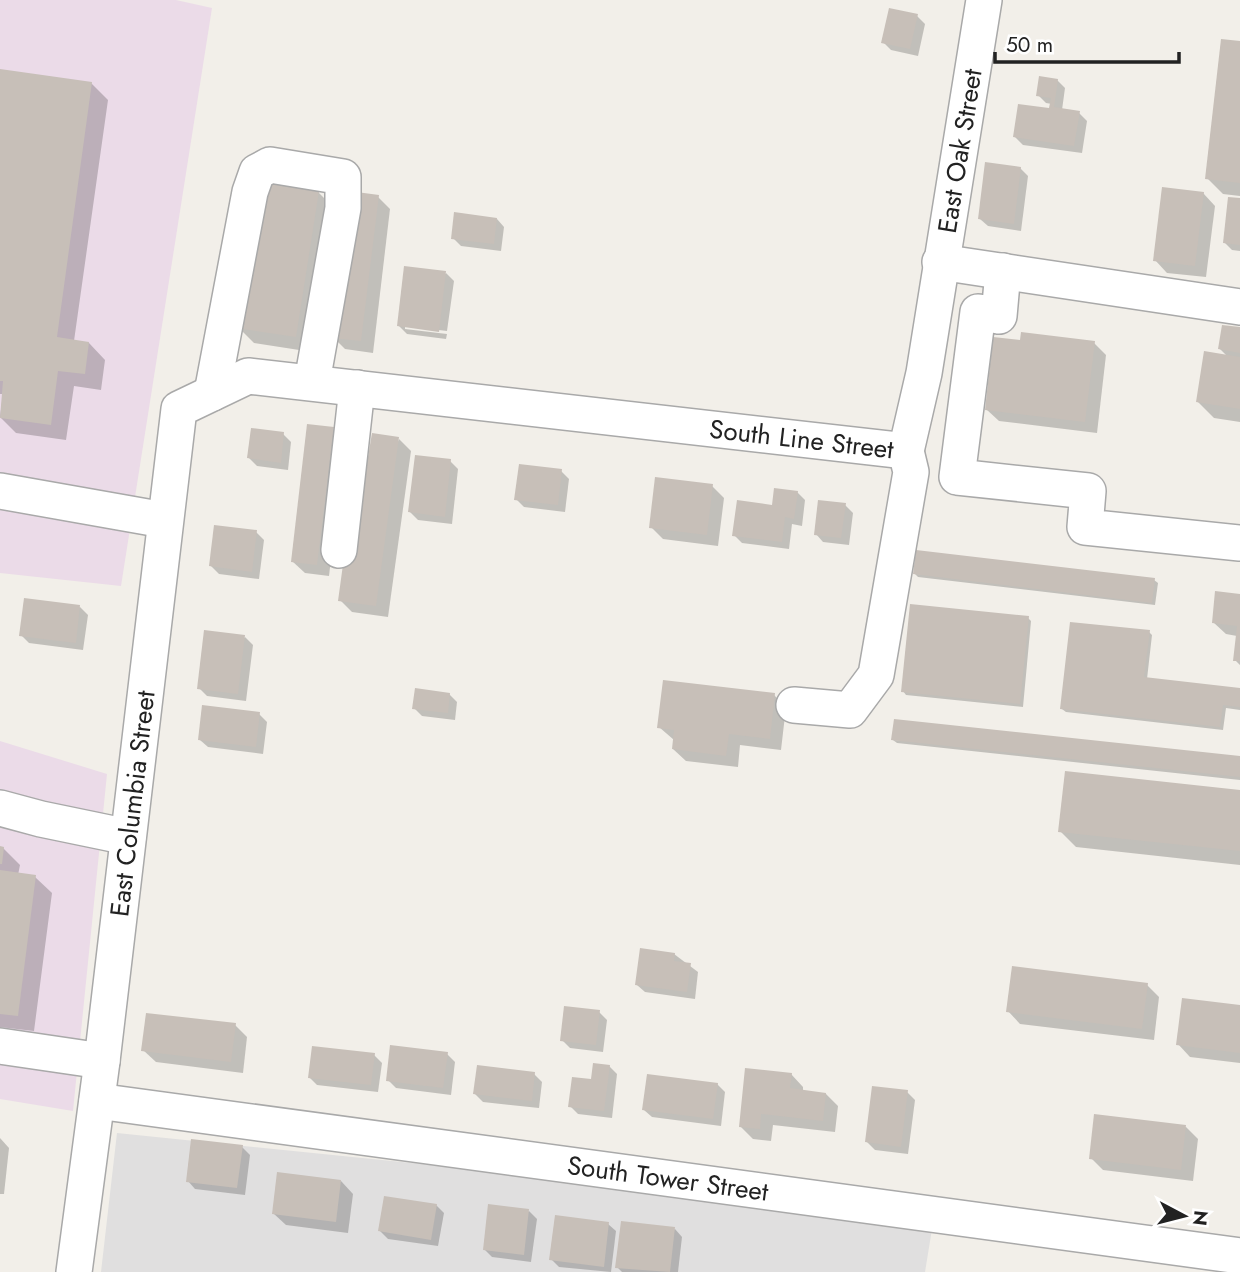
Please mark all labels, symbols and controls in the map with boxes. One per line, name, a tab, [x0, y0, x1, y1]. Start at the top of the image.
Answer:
scale bar	[995, 21, 1179, 65]
text: 50 m	[1006, 30, 1053, 60]
street label: East Oak Street	[928, 65, 992, 236]
street label: South Line Street	[707, 410, 896, 469]
street label: East Columbia Street	[100, 688, 165, 919]
street label: South Tower Street	[565, 1146, 771, 1211]
north arrow	[1149, 1181, 1219, 1251]
text: N	[1186, 1209, 1215, 1227]

